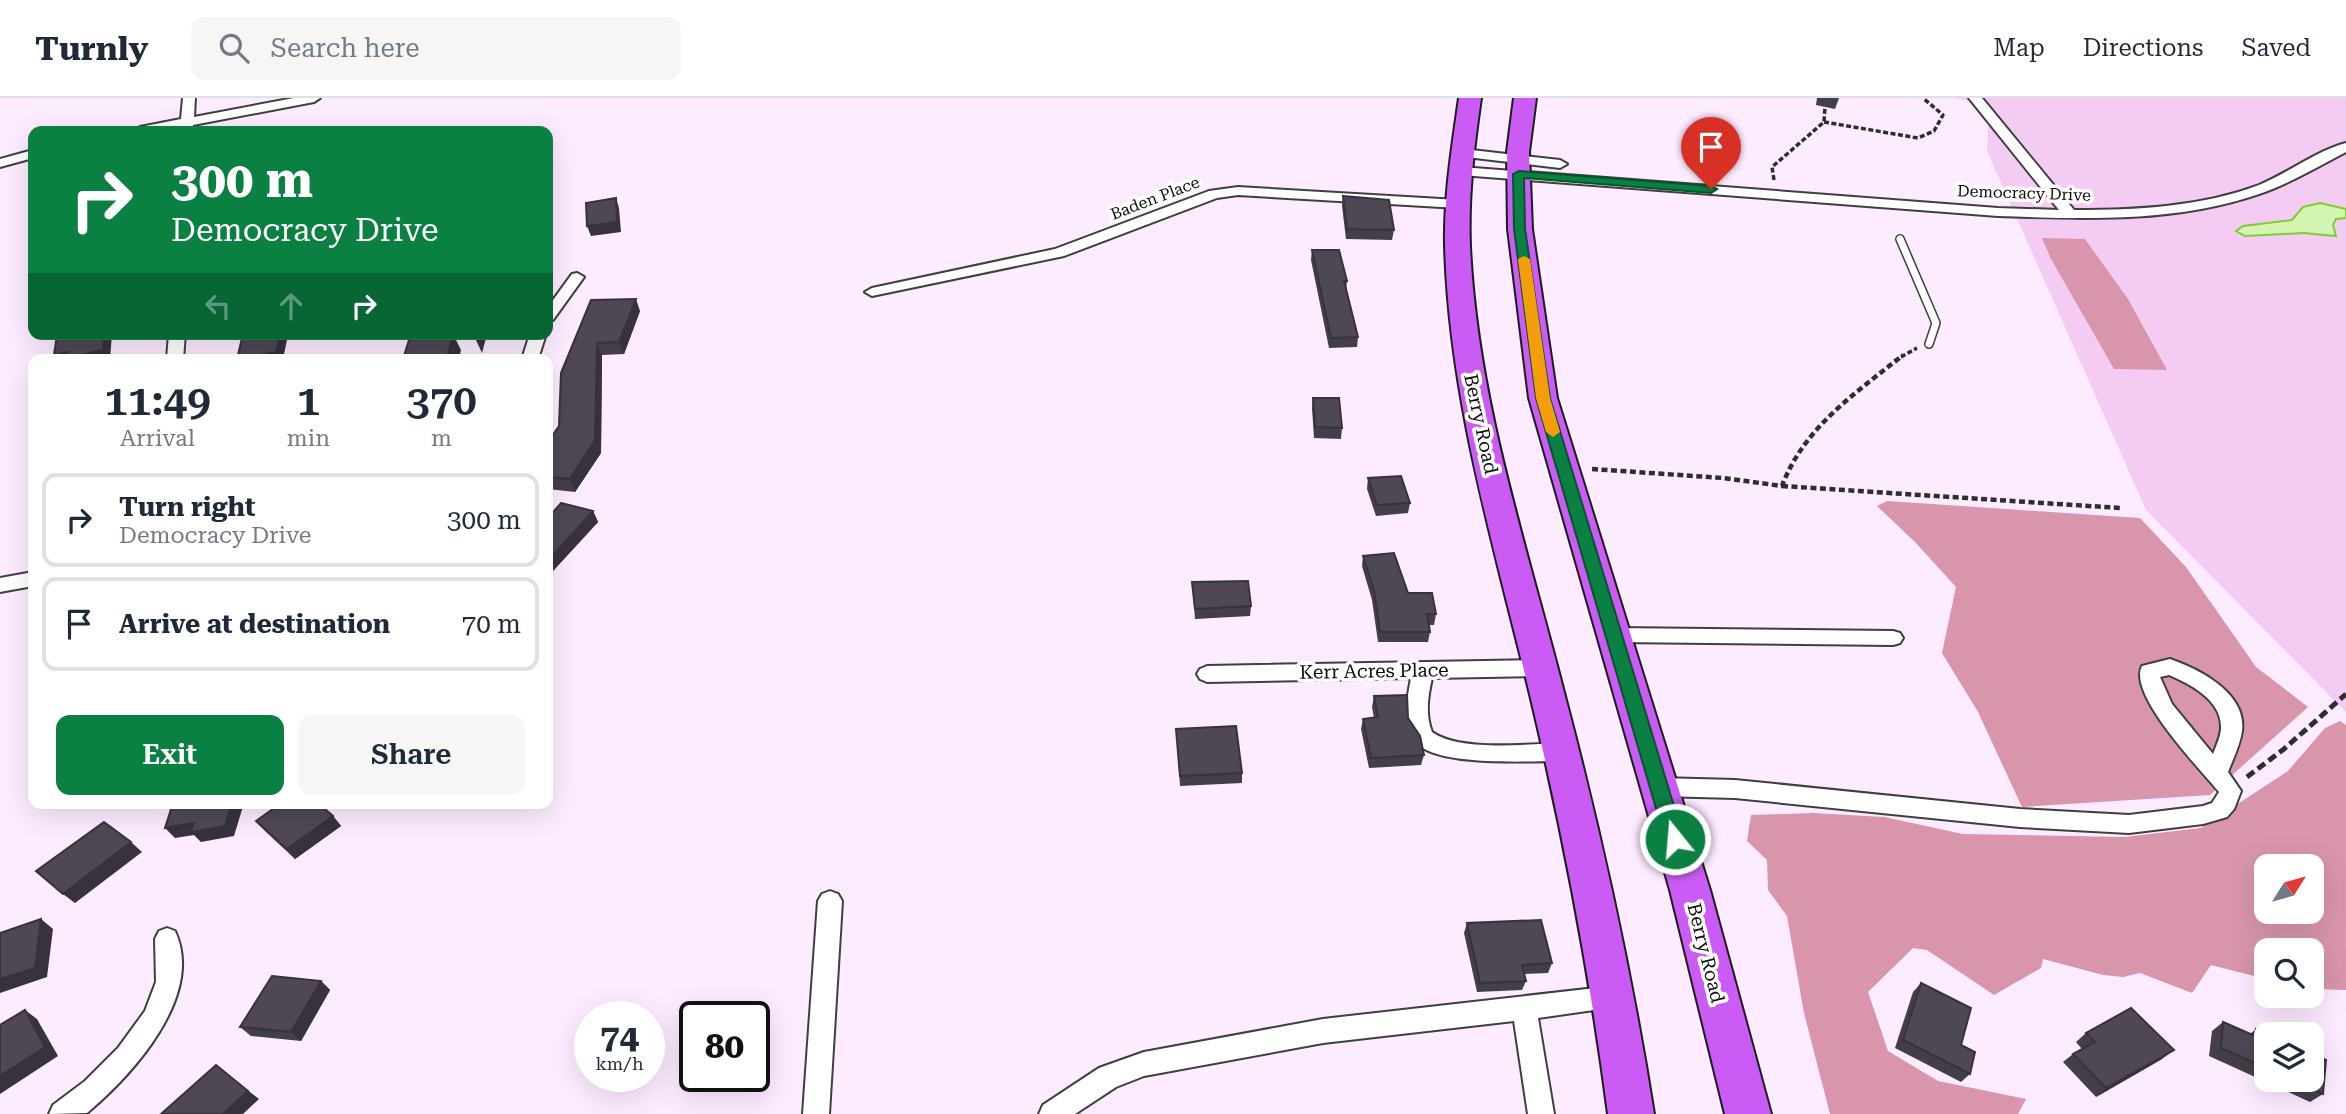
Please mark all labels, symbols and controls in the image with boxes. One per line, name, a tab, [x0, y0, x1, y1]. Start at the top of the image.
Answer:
search box	[191, 17, 681, 80]
text: Turnly	[35, 29, 149, 68]
icon: search	[215, 29, 253, 67]
text: Search here	[271, 33, 419, 63]
text: Map	[1993, 34, 2045, 62]
text: Directions	[2083, 34, 2203, 62]
text: Saved	[2241, 34, 2311, 62]
pin	[1681, 117, 1741, 189]
icon: arrive	[1692, 128, 1730, 166]
text: 300 m	[171, 152, 313, 209]
icon: right	[56, 154, 147, 245]
street label: Baden Place	[1108, 172, 1202, 224]
street label: Democracy Drive	[1957, 181, 2091, 205]
text: Democracy Drive	[171, 211, 439, 249]
icon: left	[199, 287, 237, 325]
icon: ahead	[272, 287, 310, 325]
icon: right	[345, 287, 383, 325]
street label: Berry Road	[1459, 372, 1503, 476]
text: 11:49	[104, 376, 211, 425]
text: 1	[297, 376, 320, 425]
text: 370	[406, 376, 477, 425]
text: Arrival	[120, 425, 195, 452]
text: min	[287, 425, 330, 452]
text: m	[431, 425, 452, 452]
text: Turn right	[119, 492, 255, 522]
icon: right	[60, 501, 98, 539]
text: 300 m	[447, 505, 521, 535]
text: Democracy Drive	[119, 522, 311, 549]
icon: arrive	[60, 605, 98, 643]
text: Arrive at destination	[119, 609, 390, 639]
text: 70 m	[462, 609, 521, 639]
street label: Kerr Acres Place	[1299, 658, 1449, 684]
button: Exit	[56, 715, 284, 795]
button: Share	[298, 715, 525, 795]
position arrow	[1638, 802, 1712, 876]
north arrow	[2254, 854, 2324, 924]
map controls	[2254, 854, 2324, 1092]
street label: Berry Road	[1683, 901, 1729, 1005]
button: search	[2254, 938, 2324, 1008]
speed limit sign: 80	[679, 1001, 770, 1092]
text: 74	[600, 1017, 639, 1058]
button: layers	[2254, 1022, 2324, 1092]
text: km/h	[595, 1053, 644, 1074]

